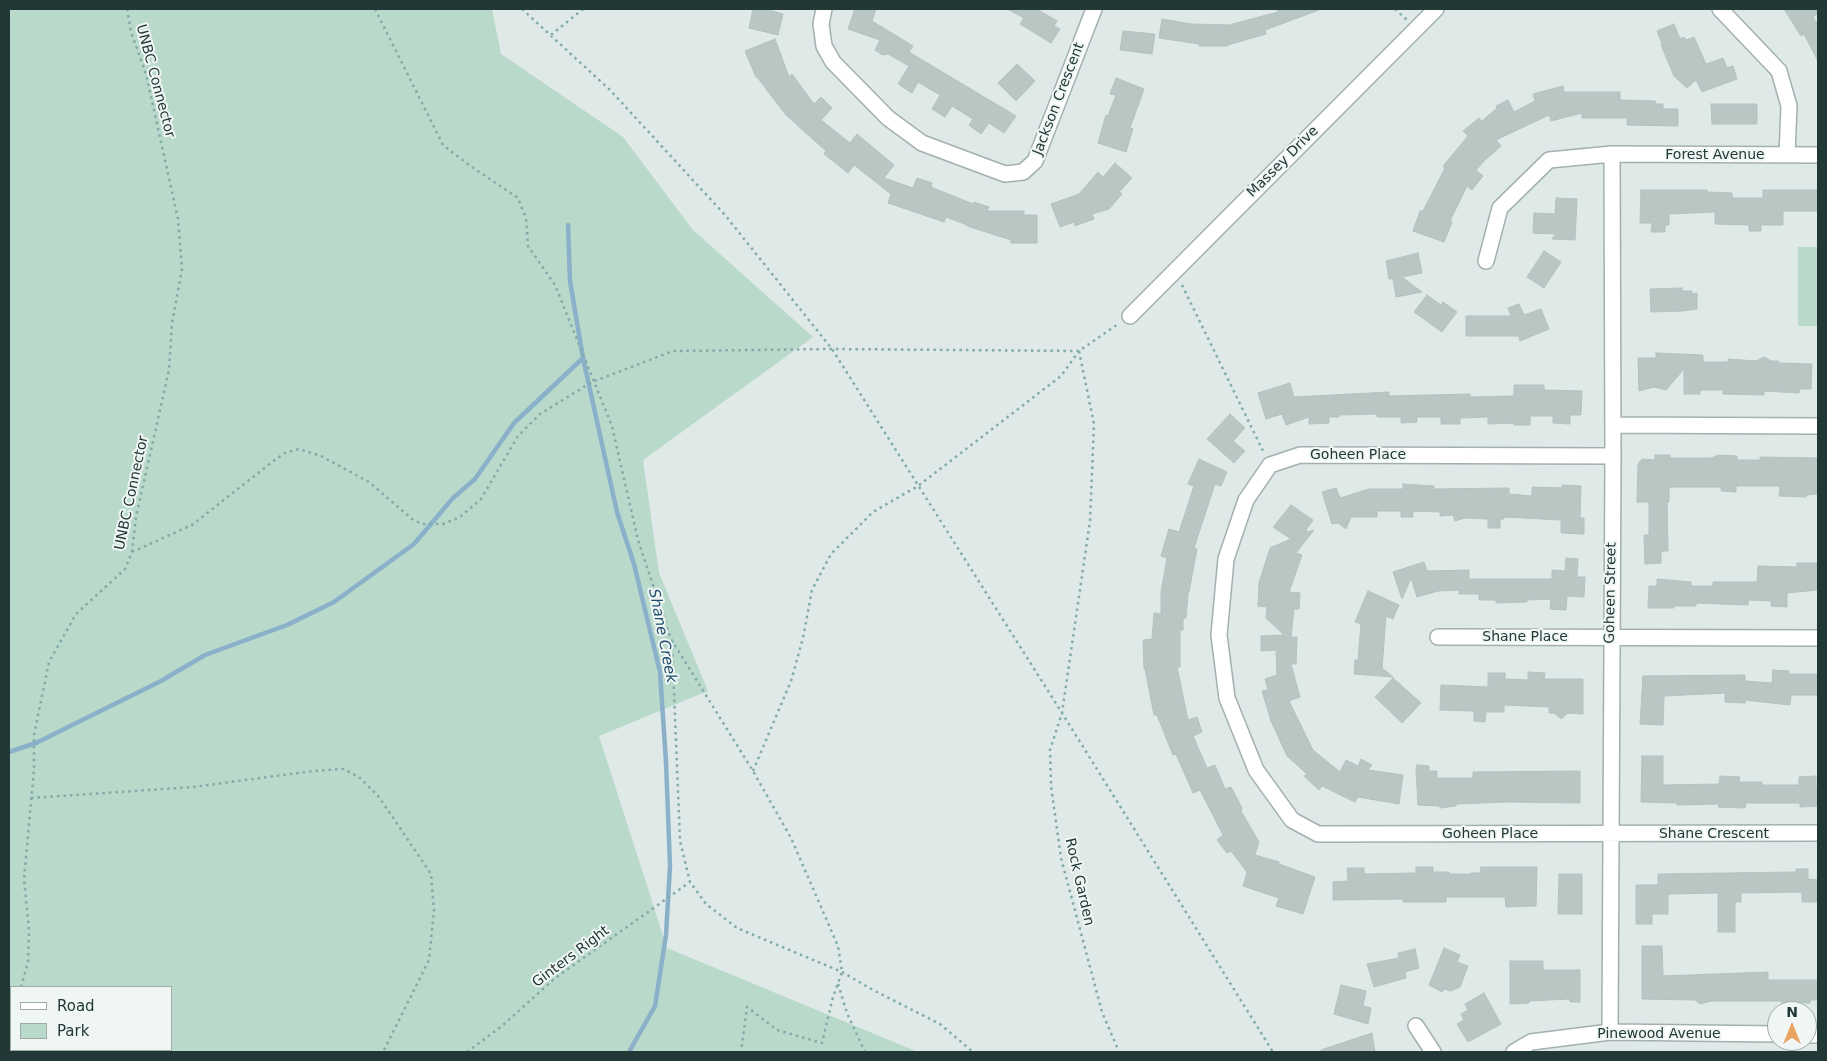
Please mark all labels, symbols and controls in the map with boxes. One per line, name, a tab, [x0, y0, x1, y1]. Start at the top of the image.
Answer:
street label: UNBC Connector	[132, 23, 178, 139]
street label: Jackson Crescent	[1030, 40, 1088, 158]
street label: Massey Drive	[1244, 123, 1322, 201]
street label: Forest Avenue	[1665, 147, 1765, 163]
street label: UNBC Connector	[112, 434, 152, 552]
street label: Goheen Place	[1310, 447, 1406, 463]
street label: Goheen Street	[1602, 542, 1620, 644]
water label: Shane Creek	[644, 587, 680, 685]
street label: Shane Place	[1482, 629, 1568, 645]
street label: Goheen Place	[1442, 826, 1538, 842]
street label: Shane Crescent	[1659, 826, 1769, 842]
street label: Rock Garden	[1061, 837, 1097, 927]
street label: Ginters Right	[529, 923, 613, 991]
legend	[10, 986, 172, 1051]
text: Road	[57, 997, 95, 1015]
north arrow	[1767, 1001, 1817, 1051]
text: N	[1786, 1004, 1798, 1020]
text: Park	[57, 1022, 89, 1040]
street label: Pinewood Avenue	[1597, 1026, 1721, 1042]

